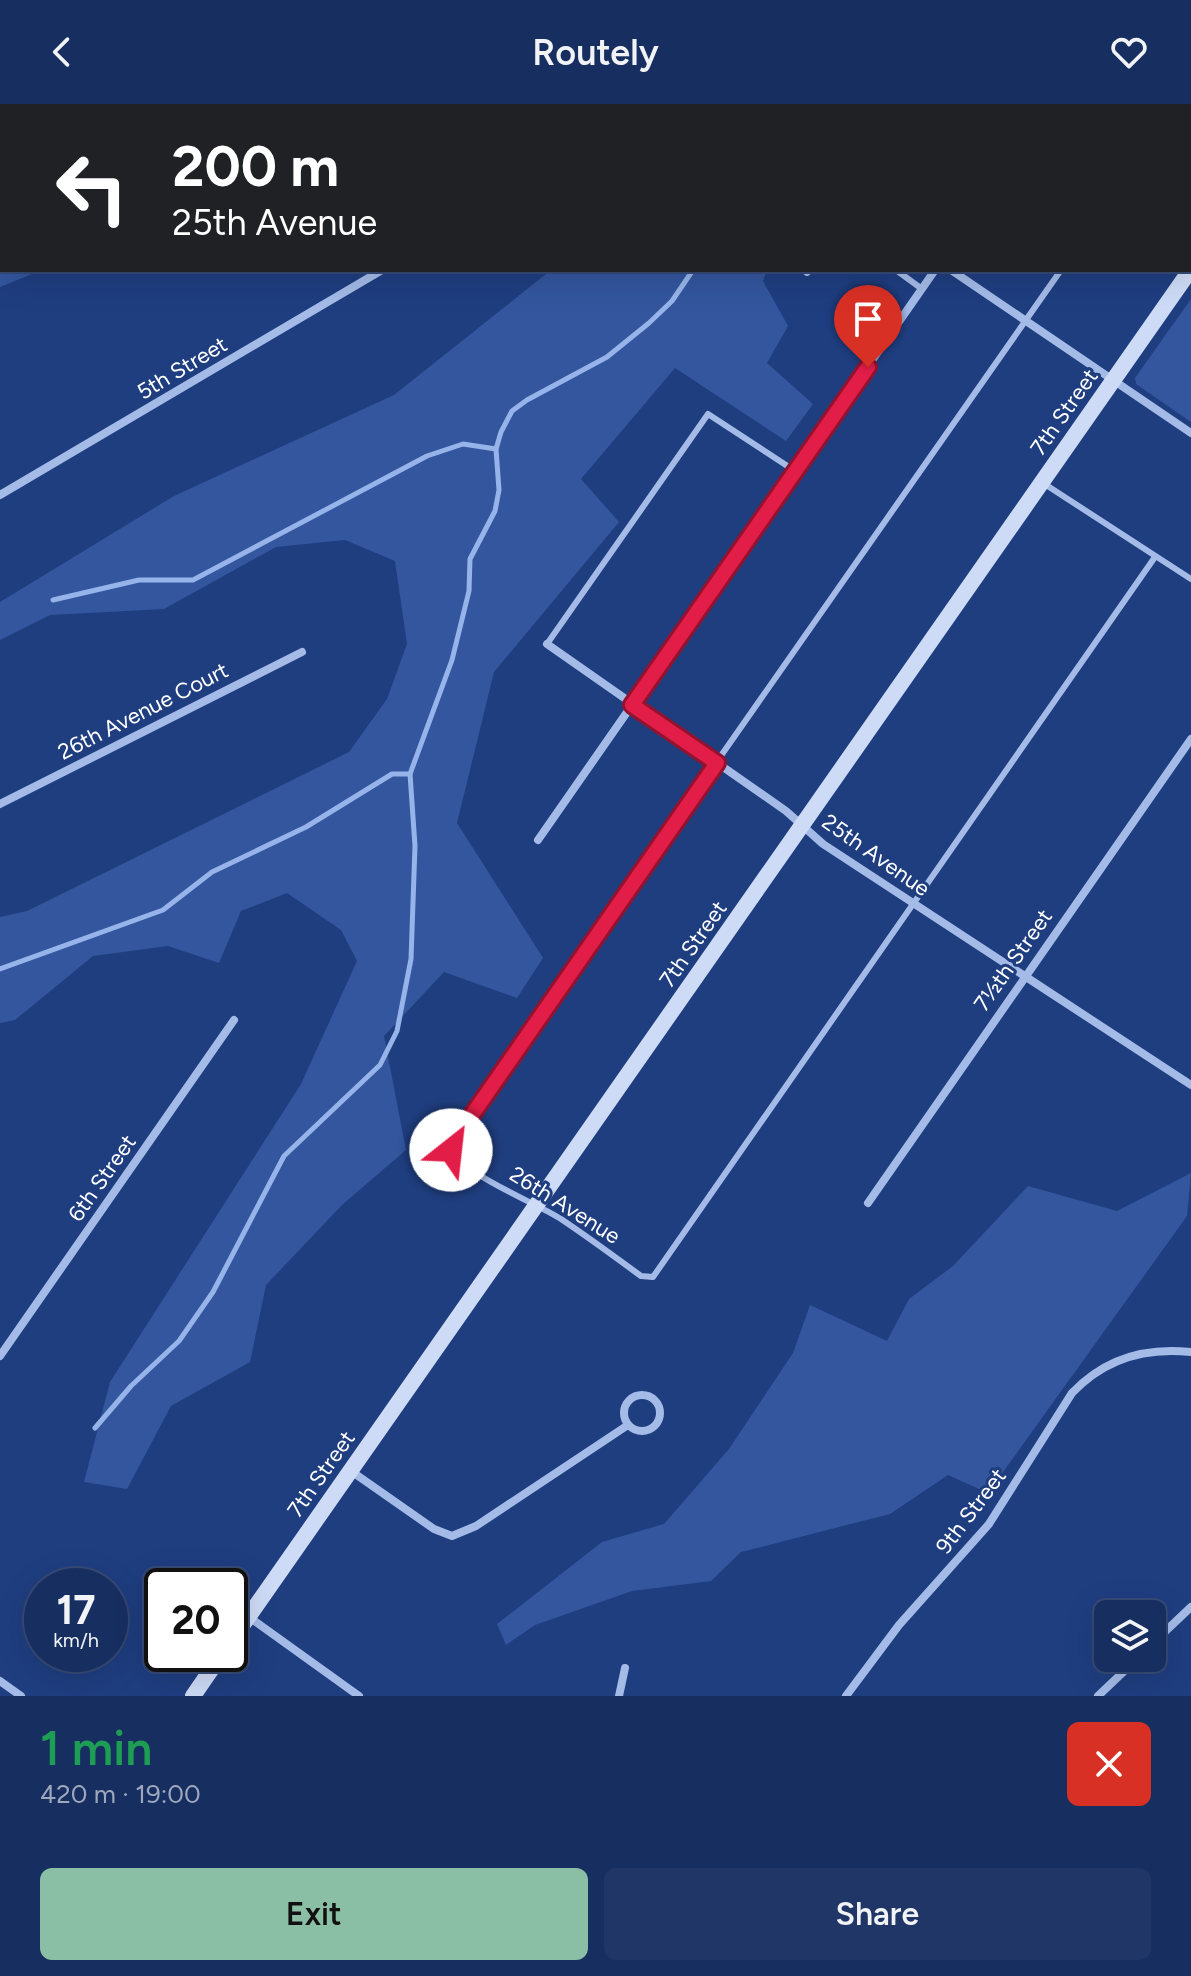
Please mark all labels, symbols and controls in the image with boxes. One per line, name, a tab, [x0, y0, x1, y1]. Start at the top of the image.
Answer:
icon: back	[40, 30, 84, 74]
icon: heart	[1107, 30, 1151, 74]
text: Routely	[532, 31, 659, 74]
text: 200 m	[172, 133, 339, 200]
icon: left	[40, 136, 144, 240]
text: 25th Avenue	[172, 201, 377, 244]
pin	[834, 285, 902, 367]
icon: arrive	[846, 297, 890, 341]
street label: 5th Street	[132, 331, 232, 405]
street label: 7th Street	[1024, 364, 1104, 460]
street label: 26th Avenue Court	[53, 656, 233, 766]
street label: 25th Avenue	[817, 808, 935, 902]
street label: 7th Street	[653, 896, 733, 992]
street label: 7½th Street	[968, 904, 1058, 1016]
position arrow	[409, 1108, 493, 1192]
street label: 6th Street	[62, 1129, 142, 1227]
street label: 26th Avenue	[505, 1160, 625, 1250]
street label: 7th Street	[281, 1426, 361, 1522]
street label: 9th Street	[930, 1463, 1012, 1559]
speed limit sign: 20	[144, 1568, 248, 1672]
text: 17	[56, 1586, 96, 1634]
map controls	[1094, 1600, 1166, 1672]
button: layers	[1094, 1600, 1166, 1672]
text: km/h	[53, 1628, 99, 1652]
text: 1 min	[40, 1719, 152, 1777]
button: close	[1067, 1722, 1151, 1806]
text: 420 m · 19:00	[40, 1778, 201, 1810]
button: Exit	[40, 1868, 588, 1960]
button: Share	[604, 1868, 1151, 1960]

